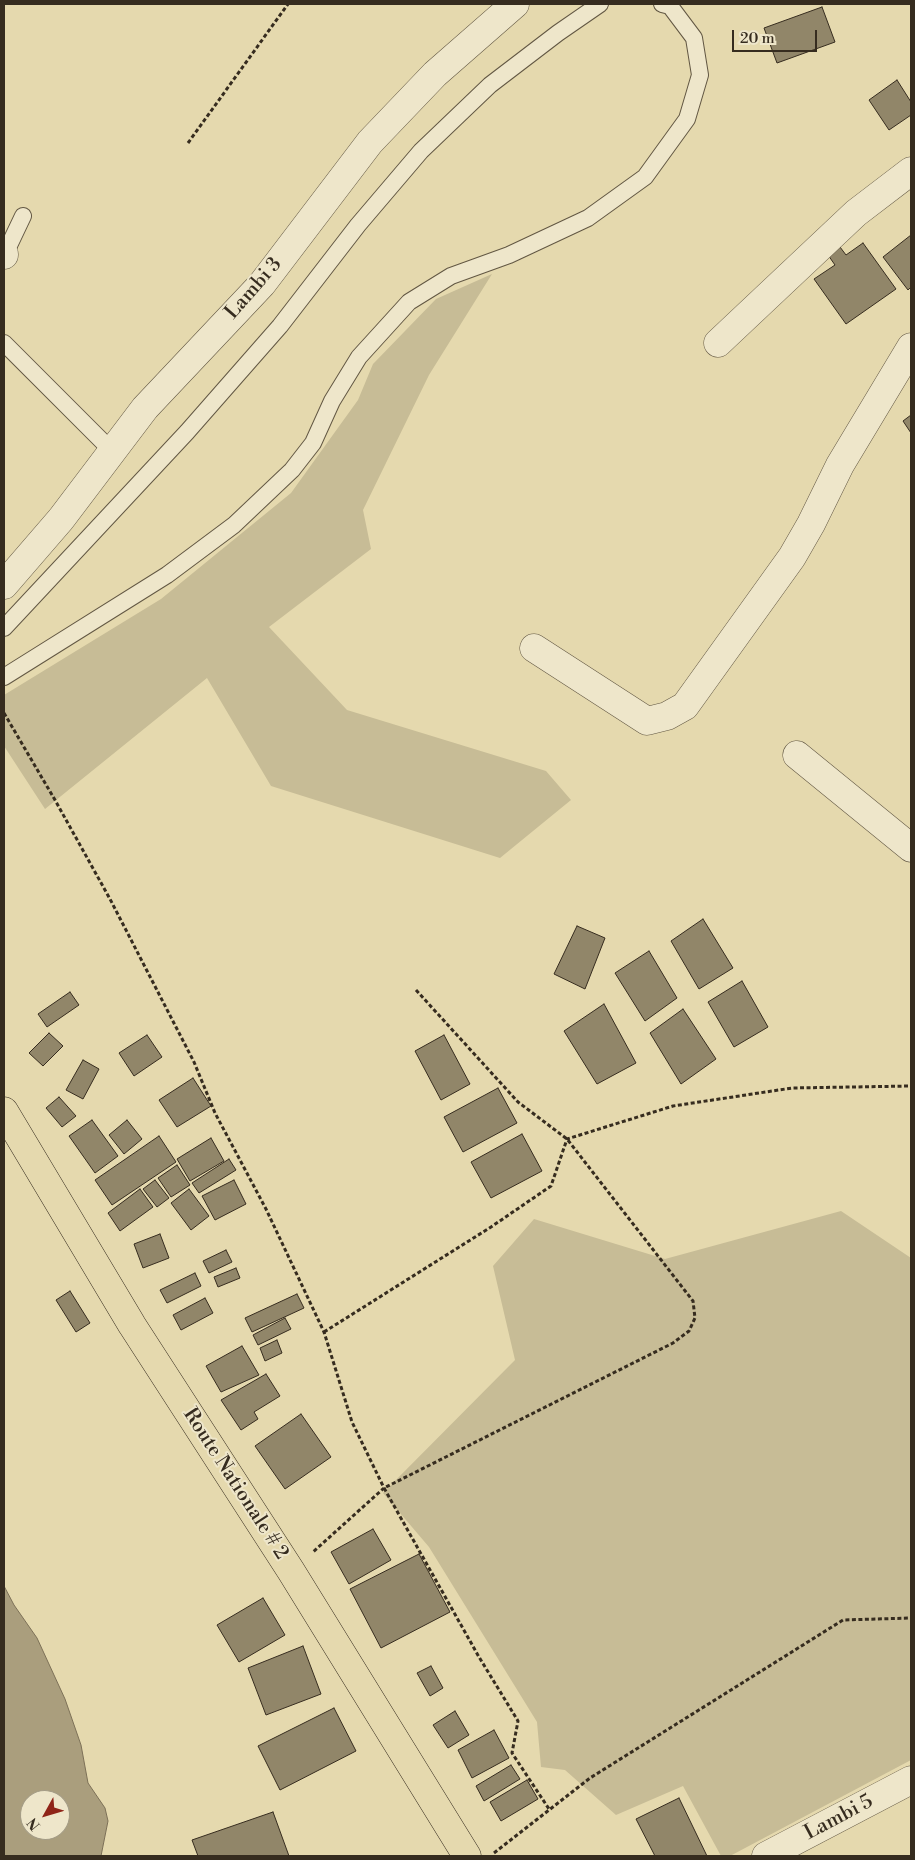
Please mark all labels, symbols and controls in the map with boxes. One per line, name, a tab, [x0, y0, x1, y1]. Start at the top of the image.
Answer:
scale bar	[735, 20, 820, 52]
text: 20 m	[740, 29, 775, 48]
street label: Lambi 3	[221, 253, 287, 325]
street label: Route Nationale # 2	[177, 1404, 293, 1564]
north arrow	[20, 1790, 70, 1840]
street label: Lambi 5	[801, 1790, 877, 1846]
text: N	[24, 1814, 45, 1834]

